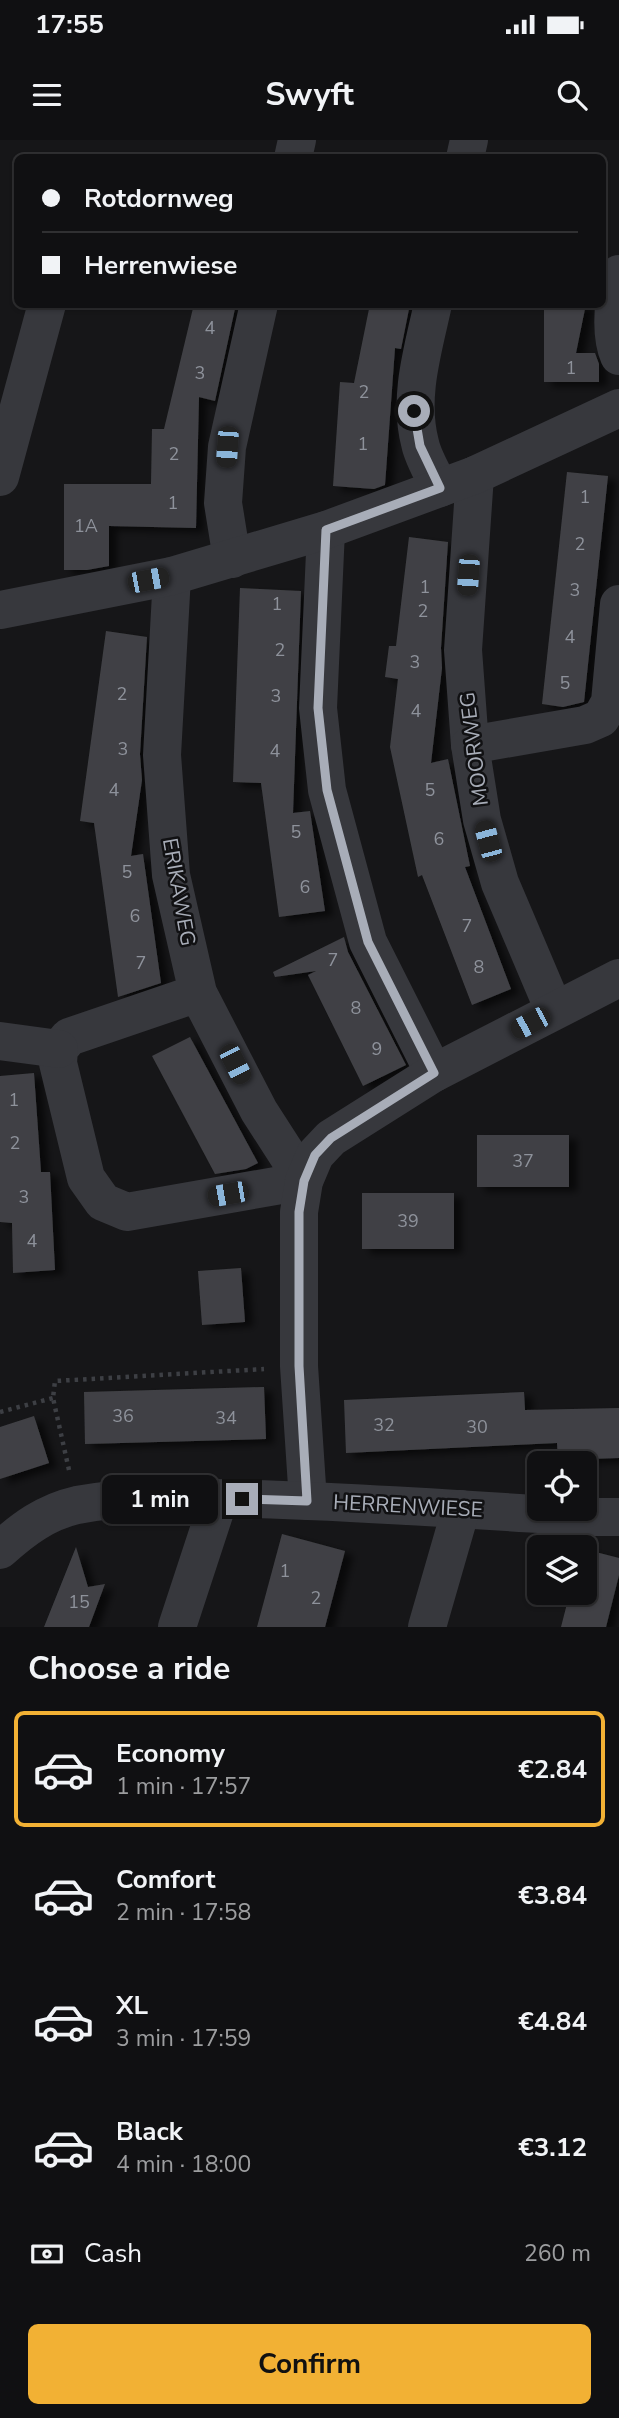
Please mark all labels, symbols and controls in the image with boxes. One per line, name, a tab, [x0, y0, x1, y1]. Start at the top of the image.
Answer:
text: 17:55	[35, 7, 104, 42]
text: Swyft	[265, 73, 354, 116]
icon: menu	[28, 76, 66, 114]
icon: search	[553, 76, 591, 114]
text: Rotdornweg	[84, 181, 234, 216]
text: Herrenwiese	[84, 248, 237, 283]
house number: 4	[205, 316, 216, 340]
house number: 1	[566, 356, 576, 380]
house number: 3	[195, 361, 205, 385]
house number: 2	[359, 380, 369, 404]
route start	[398, 395, 430, 427]
car	[216, 425, 239, 469]
house number: 1	[358, 432, 368, 456]
house number: 2	[169, 442, 179, 466]
house number: 1	[580, 485, 590, 509]
house number: 1	[168, 491, 178, 515]
house number: 1A	[74, 514, 98, 538]
house number: 2	[575, 532, 585, 556]
car	[457, 553, 480, 597]
car	[126, 566, 171, 594]
house number: 1	[420, 575, 430, 599]
house number: 3	[570, 578, 580, 602]
house number: 1	[272, 592, 282, 616]
house number: 2	[418, 599, 428, 623]
house number: 4	[565, 625, 576, 649]
house number: 2	[275, 638, 285, 662]
house number: 3	[410, 650, 420, 674]
house number: 5	[560, 671, 570, 695]
house number: 2	[117, 682, 127, 706]
house number: 3	[271, 684, 281, 708]
street label: MOORWEG	[453, 690, 495, 808]
house number: 4	[411, 699, 422, 723]
house number: 3	[118, 737, 128, 761]
house number: 4	[270, 739, 281, 763]
house number: 4	[109, 778, 120, 802]
house number: 5	[425, 778, 435, 802]
car	[473, 818, 504, 864]
house number: 5	[291, 820, 301, 844]
house number: 6	[434, 827, 444, 851]
street label: ERIKAWEG	[156, 836, 202, 948]
house number: 5	[122, 860, 132, 884]
house number: 6	[300, 875, 310, 899]
house number: 6	[130, 904, 140, 928]
house number: 7	[462, 914, 472, 938]
house number: 7	[328, 948, 338, 972]
house number: 7	[136, 951, 146, 975]
house number: 8	[474, 955, 484, 979]
house number: 8	[351, 996, 361, 1020]
car	[507, 1004, 554, 1042]
house number: 9	[372, 1037, 382, 1061]
car	[217, 1041, 254, 1087]
house number: 1	[9, 1088, 19, 1112]
house number: 2	[10, 1131, 20, 1155]
house number: 37	[512, 1149, 534, 1173]
car	[206, 1180, 251, 1208]
house number: 3	[19, 1185, 29, 1209]
house number: 39	[397, 1209, 419, 1233]
house number: 4	[27, 1229, 38, 1253]
house number: 36	[112, 1404, 134, 1428]
house number: 34	[215, 1406, 237, 1430]
house number: 32	[373, 1413, 395, 1437]
house number: 30	[466, 1415, 488, 1439]
map controls	[527, 1451, 597, 1605]
button: locate	[527, 1451, 597, 1521]
callout: 1 min	[102, 1474, 218, 1524]
route end	[226, 1483, 258, 1515]
text: 1 min	[130, 1484, 190, 1515]
street label: HERRENWIESE	[332, 1488, 484, 1524]
button: layers	[527, 1535, 597, 1605]
house number: 1	[280, 1559, 290, 1583]
house number: 2	[311, 1586, 321, 1610]
house number: 15	[68, 1590, 90, 1614]
text: Choose a ride	[28, 1647, 230, 1690]
text: Economy	[116, 1736, 225, 1771]
icon: car	[32, 1738, 95, 1801]
text: €2.84	[518, 1752, 587, 1787]
text: 1 min · 17:57	[116, 1771, 251, 1802]
text: Comfort	[116, 1862, 216, 1897]
icon: car	[32, 1864, 95, 1927]
text: €3.84	[518, 1878, 587, 1913]
text: 2 min · 17:58	[116, 1897, 251, 1928]
text: XL	[116, 1988, 148, 2023]
icon: car	[32, 1990, 95, 2053]
text: €4.84	[518, 2004, 587, 2039]
text: 3 min · 17:59	[116, 2023, 251, 2054]
text: Black	[116, 2114, 183, 2149]
icon: car	[32, 2116, 95, 2179]
text: €3.12	[518, 2130, 587, 2165]
text: 4 min · 18:00	[116, 2149, 251, 2180]
icon: cash	[28, 2235, 66, 2273]
text: Cash	[84, 2236, 142, 2271]
text: 260 m	[524, 2238, 591, 2269]
button: Confirm	[28, 2324, 591, 2404]

